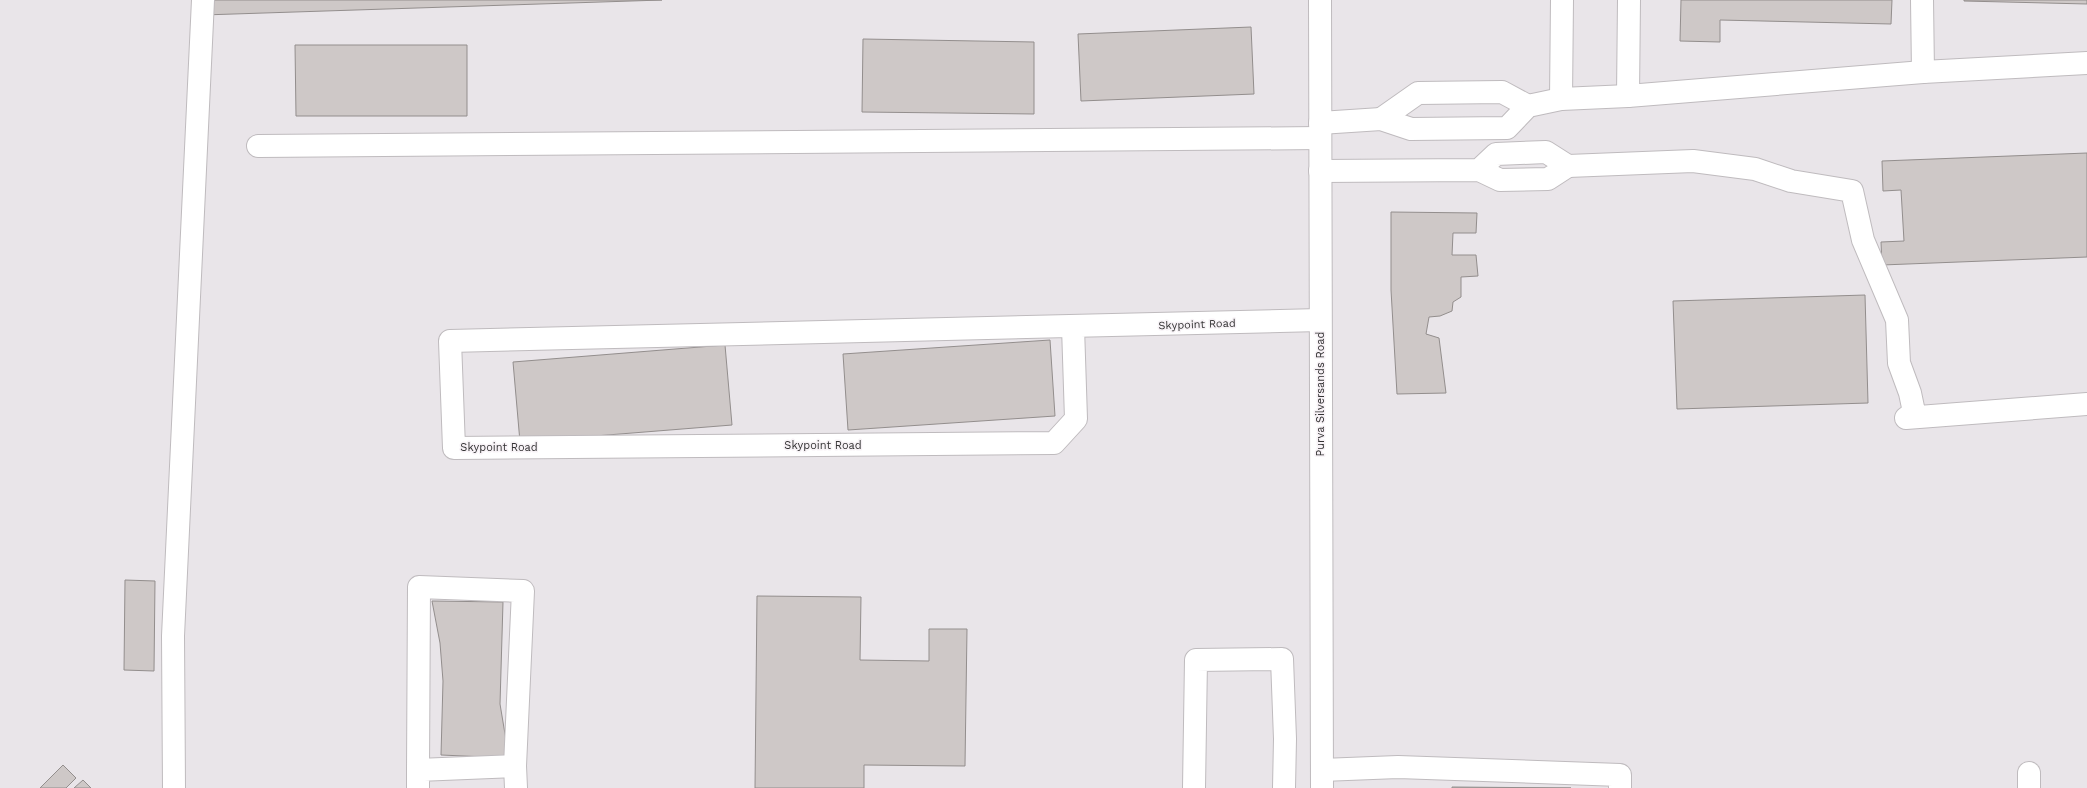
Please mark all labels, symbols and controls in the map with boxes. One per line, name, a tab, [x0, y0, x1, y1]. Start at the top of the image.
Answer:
street label: Skypoint Road	[1158, 317, 1236, 332]
street label: Purva Silversands Road	[1314, 332, 1327, 456]
street label: Skypoint Road	[784, 439, 862, 452]
street label: Skypoint Road	[460, 441, 538, 454]

